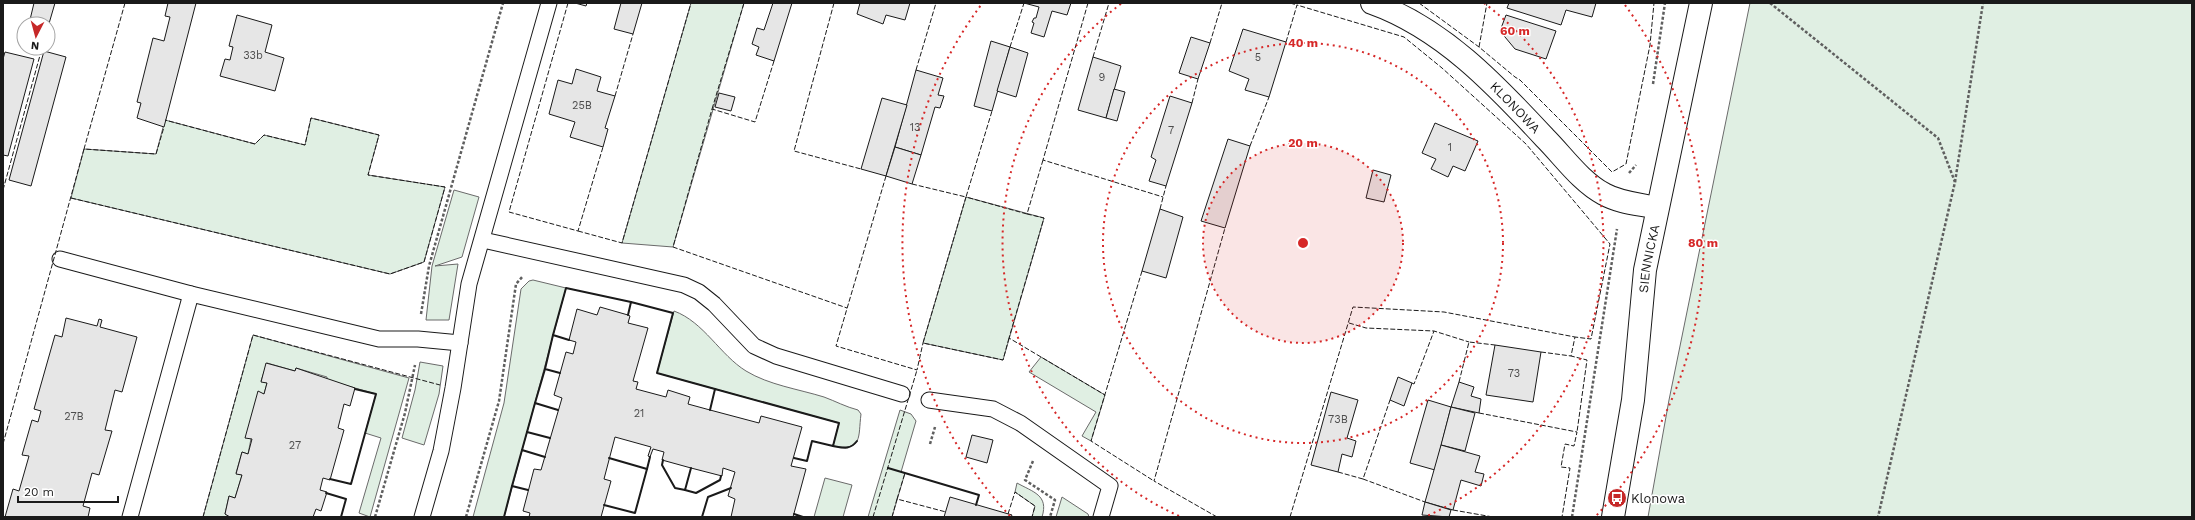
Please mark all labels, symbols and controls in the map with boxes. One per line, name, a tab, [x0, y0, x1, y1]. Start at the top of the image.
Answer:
north arrow	[16, 16, 56, 56]
text: 60 m	[1500, 24, 1530, 38]
text: 40 m	[1288, 36, 1318, 50]
text: N	[30, 39, 40, 52]
house number: 33b	[243, 49, 263, 62]
house number: 5	[1255, 51, 1261, 64]
house number: 9	[1099, 71, 1106, 84]
street label: KLONOWA	[1487, 79, 1544, 137]
house number: 25B	[572, 99, 592, 112]
house number: 13	[910, 121, 920, 134]
house number: 7	[1168, 124, 1174, 137]
text: 20 m	[1288, 136, 1318, 150]
house number: 1	[1448, 141, 1452, 154]
street label: SIENNICKA	[1636, 223, 1662, 294]
centre of rings	[1296, 236, 1310, 250]
text: 80 m	[1688, 236, 1718, 250]
house number: 73	[1508, 367, 1520, 380]
house number: 21	[634, 407, 644, 420]
house number: 27B	[64, 410, 84, 423]
house number: 73B	[1328, 413, 1348, 426]
house number: 27	[289, 439, 301, 452]
scale bar	[18, 478, 118, 504]
text: 20 m	[24, 485, 54, 499]
bus stop icon: Klonowa	[1606, 487, 1628, 509]
place label: Klonowa	[1631, 491, 1686, 506]

